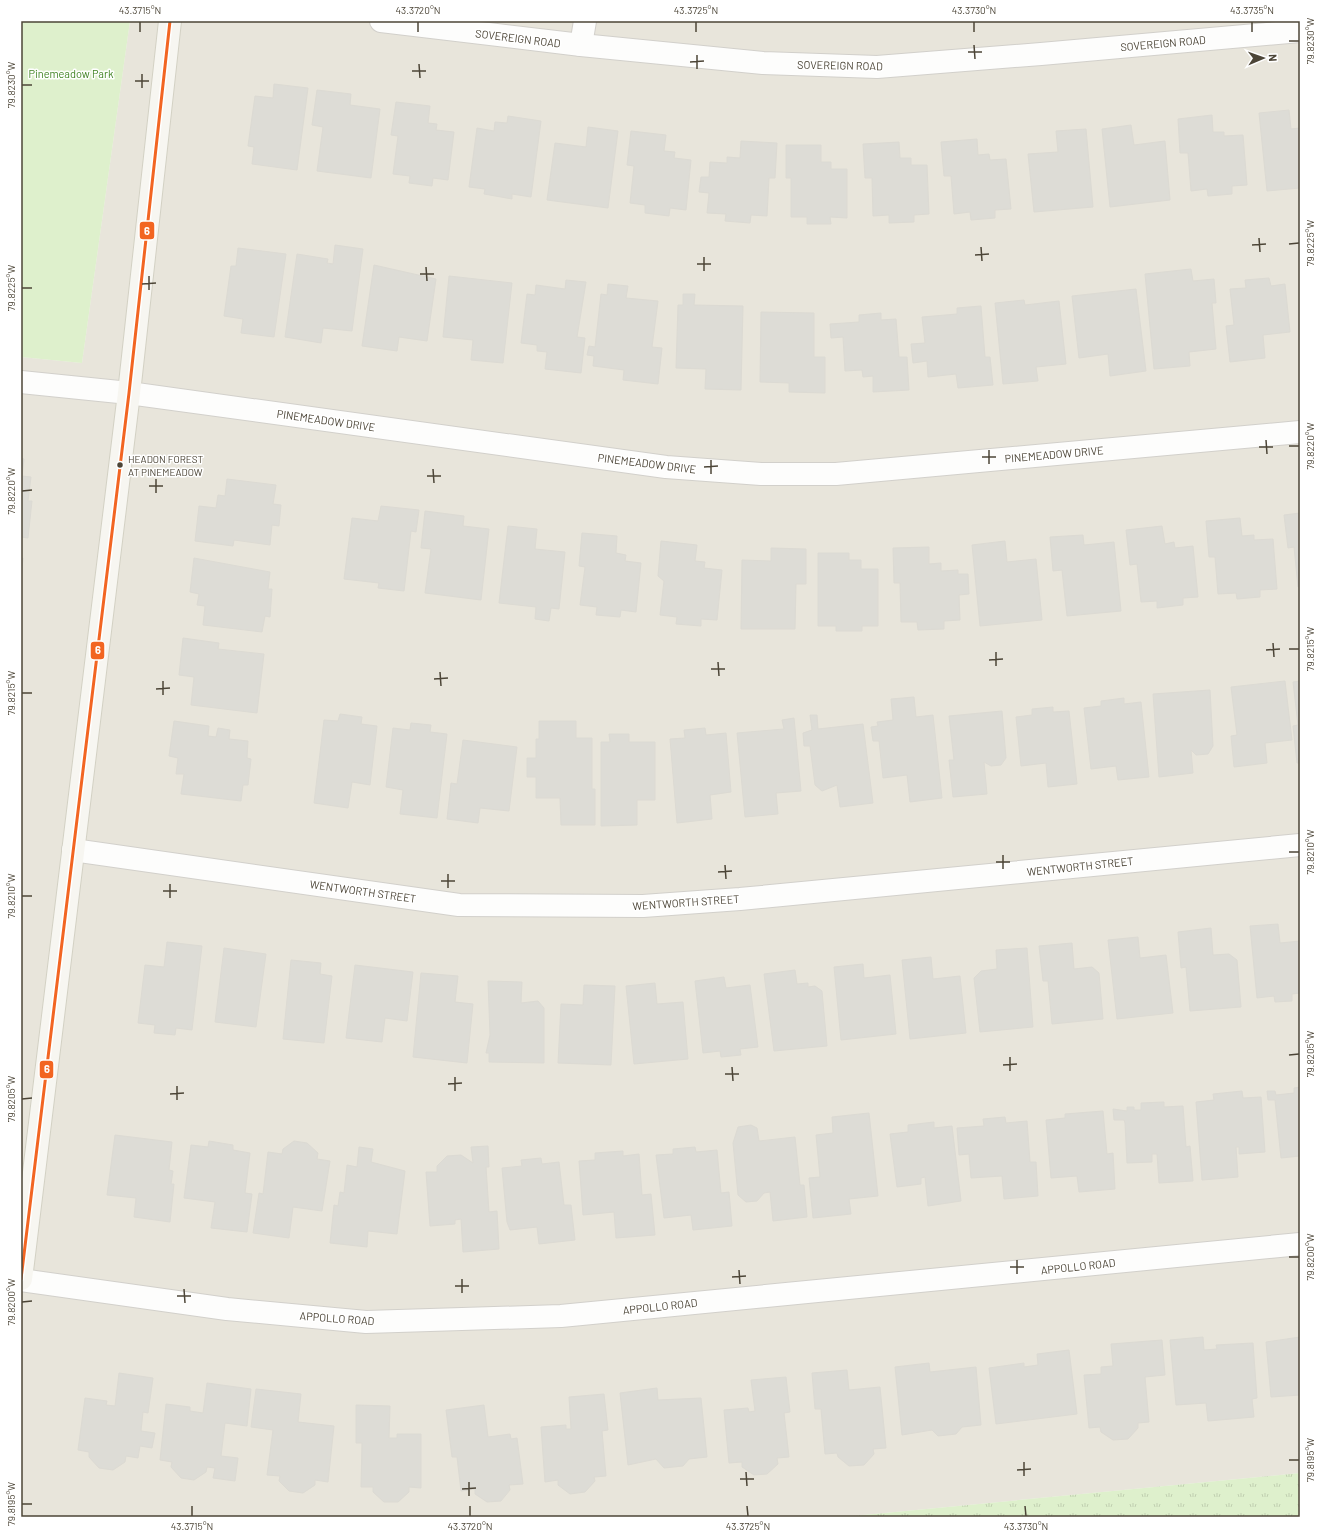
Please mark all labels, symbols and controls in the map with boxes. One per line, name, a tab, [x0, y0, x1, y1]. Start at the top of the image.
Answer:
text: 43.3715°N	[119, 4, 161, 16]
text: 43.3720°N	[396, 4, 440, 16]
text: 43.3725°N	[674, 4, 718, 16]
text: 43.3730°N	[952, 4, 996, 16]
text: 43.3735°N	[1230, 4, 1274, 16]
text: 79.8230°W	[1304, 17, 1316, 64]
street label: SOVEREIGN ROAD	[475, 26, 562, 50]
street label: SOVEREIGN ROAD	[1120, 33, 1207, 53]
north arrow	[1243, 38, 1283, 78]
text: N	[1267, 54, 1280, 62]
street label: SOVEREIGN ROAD	[797, 58, 883, 72]
text: 79.8230°W	[5, 61, 17, 108]
park label: Pinemeadow Park	[28, 67, 114, 80]
text: 79.8225°W	[1304, 220, 1316, 266]
line badge: 6	[139, 221, 155, 240]
text: 6	[144, 224, 150, 237]
text: 79.8225°W	[5, 265, 17, 311]
street label: PINEMEADOW DRIVE	[276, 407, 376, 433]
text: 79.8220°W	[1304, 422, 1316, 469]
street label: PINEMEADOW DRIVE	[1004, 443, 1104, 465]
street label: PINEMEADOW DRIVE	[597, 450, 697, 476]
place label: HEADON FOREST AT PINEMEADOW	[128, 453, 203, 478]
marker: HEADON FOREST AT PINEMEADOW	[115, 460, 125, 470]
text: 79.8220°W	[5, 467, 17, 514]
text: 79.8215°W	[1304, 627, 1316, 671]
line badge: 6	[90, 641, 105, 660]
text: 6	[95, 643, 101, 656]
text: 79.8215°W	[5, 671, 17, 715]
text: 79.8210°W	[1304, 829, 1316, 874]
street label: WENTWORTH STREET	[1026, 854, 1134, 878]
text: 79.8210°W	[5, 873, 17, 918]
street label: WENTWORTH STREET	[309, 877, 417, 905]
street label: WENTWORTH STREET	[632, 892, 740, 912]
text: 79.8205°W	[1304, 1030, 1316, 1077]
line badge: 6	[39, 1060, 54, 1079]
text: 6	[44, 1062, 50, 1075]
text: 79.8205°W	[5, 1075, 17, 1122]
text: 79.8200°W	[1304, 1233, 1316, 1281]
street label: APPOLLO ROAD	[1040, 1256, 1116, 1276]
text: 79.8200°W	[5, 1278, 17, 1326]
street label: APPOLLO ROAD	[622, 1296, 698, 1316]
street label: APPOLLO ROAD	[299, 1309, 375, 1327]
text: 79.8195°W	[1304, 1438, 1316, 1482]
text: 79.8195°W	[5, 1482, 17, 1526]
text: 43.3715°N	[171, 1520, 213, 1532]
text: 43.3720°N	[448, 1520, 492, 1532]
text: 43.3725°N	[726, 1520, 770, 1532]
text: 43.3730°N	[1004, 1520, 1048, 1532]

